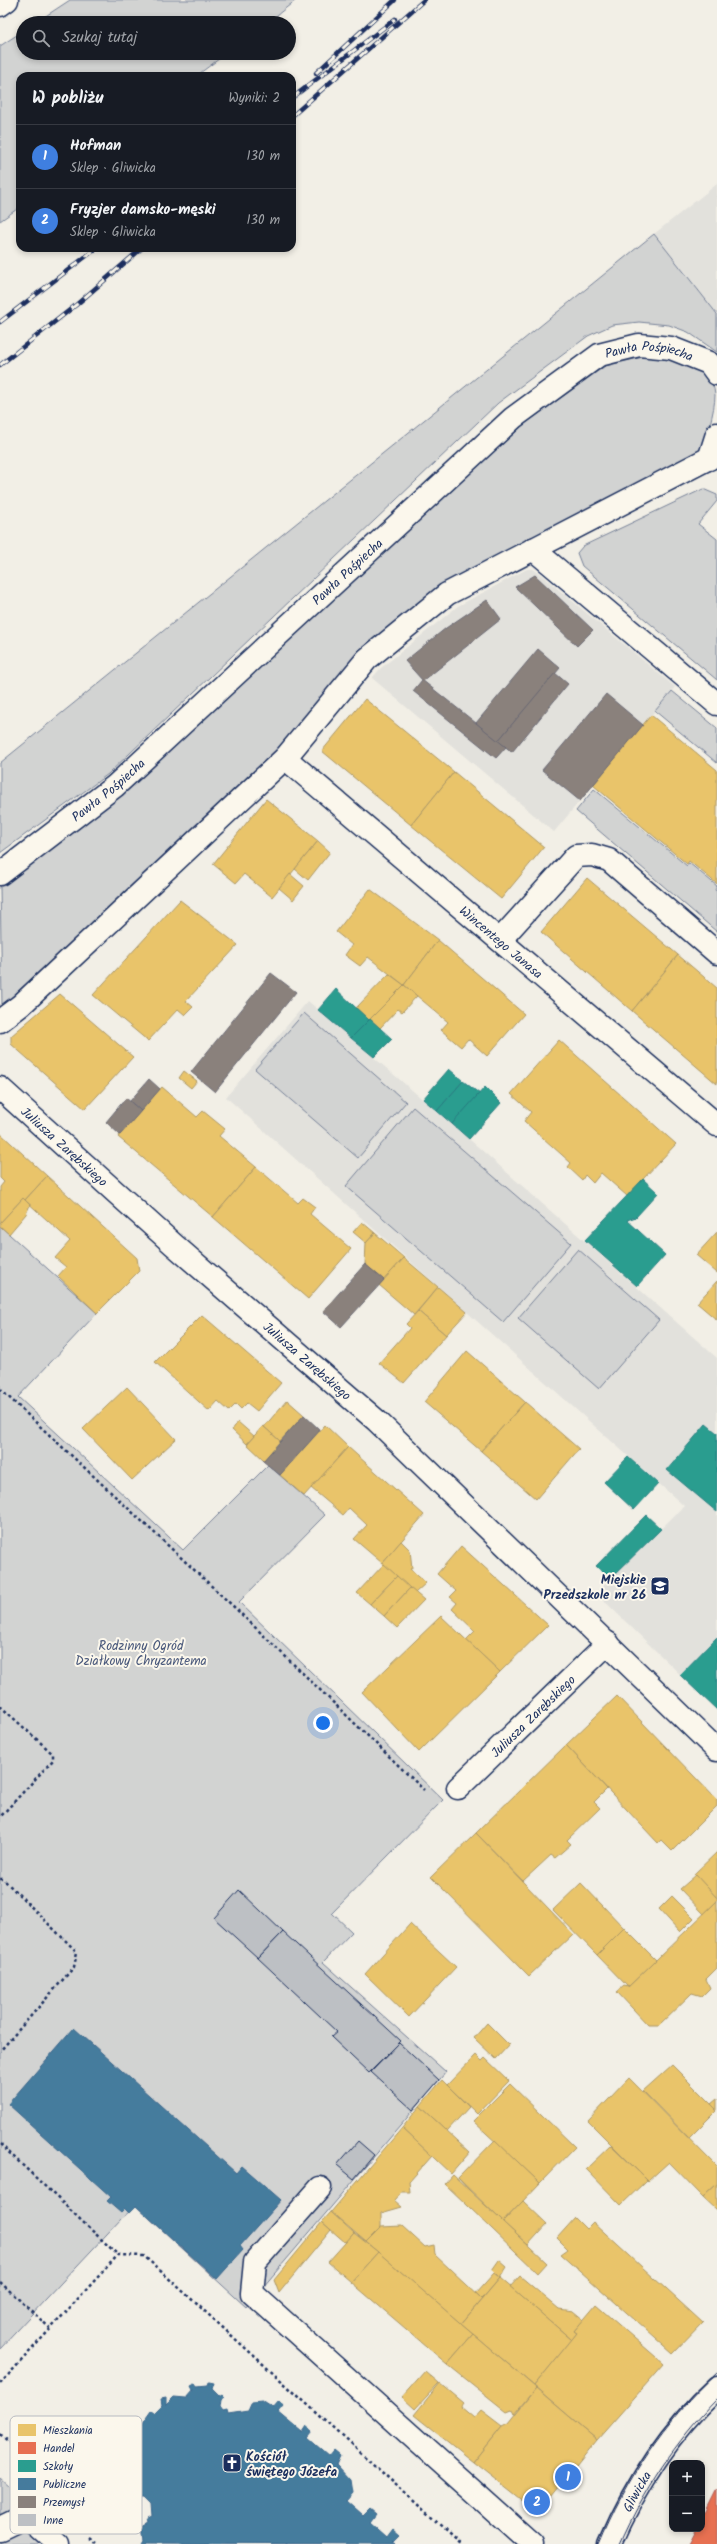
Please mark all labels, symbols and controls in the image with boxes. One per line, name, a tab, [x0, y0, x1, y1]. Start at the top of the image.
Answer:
search box	[16, 16, 296, 60]
text: Szukaj tutaj	[62, 26, 137, 50]
icon: search	[30, 27, 52, 49]
text: W pobliżu	[32, 85, 103, 112]
text: Wyniki: 2	[229, 88, 280, 109]
text: Hofman	[70, 134, 121, 158]
text: 1	[43, 146, 47, 167]
text: 130 m	[246, 146, 280, 167]
text: Sklep · Gliwicka	[70, 158, 156, 179]
text: Fryzjer damsko-męski	[70, 198, 216, 222]
text: 2	[41, 210, 49, 231]
text: 130 m	[246, 210, 280, 231]
text: Sklep · Gliwicka	[70, 222, 156, 243]
street label: Pawła Pośpiecha	[603, 336, 696, 368]
street label: Pawła Pośpiecha	[308, 534, 389, 611]
street label: Pawła Pośpiecha	[67, 754, 151, 828]
street label: Wincentego Janasa	[454, 901, 547, 985]
street label: Juliusza Zarębskiego	[15, 1102, 112, 1192]
street label: Juliusza Zarębskiego	[258, 1317, 355, 1406]
place label: Miejskie Przedszkole nr 26	[544, 1570, 647, 1606]
school or university icon: Miejskie Przedszkole nr 26	[649, 1575, 671, 1597]
park label: Rodzinny Ogród Działkowy Chryzantema	[75, 1636, 207, 1672]
street label: Juliusza Zarębskiego	[487, 1671, 581, 1763]
your location	[313, 1713, 333, 1733]
legend	[10, 2416, 142, 2534]
text: Mieszkania	[43, 2422, 93, 2440]
text: Handel	[43, 2440, 75, 2458]
place label: Kościół świętego Józefa	[246, 2447, 337, 2483]
church icon: Kościół świętego Józefa	[221, 2452, 243, 2474]
text: Szkoły	[43, 2458, 74, 2476]
map controls	[669, 2460, 705, 2532]
button: +	[669, 2460, 705, 2496]
pin: 1	[555, 2462, 581, 2492]
street label: Gliwicka	[618, 2467, 658, 2516]
text: Publiczne	[43, 2476, 86, 2494]
pin: 2	[524, 2487, 550, 2517]
text: Przemysł	[43, 2494, 86, 2512]
button: −	[669, 2496, 705, 2532]
text: Inne	[43, 2512, 63, 2530]

